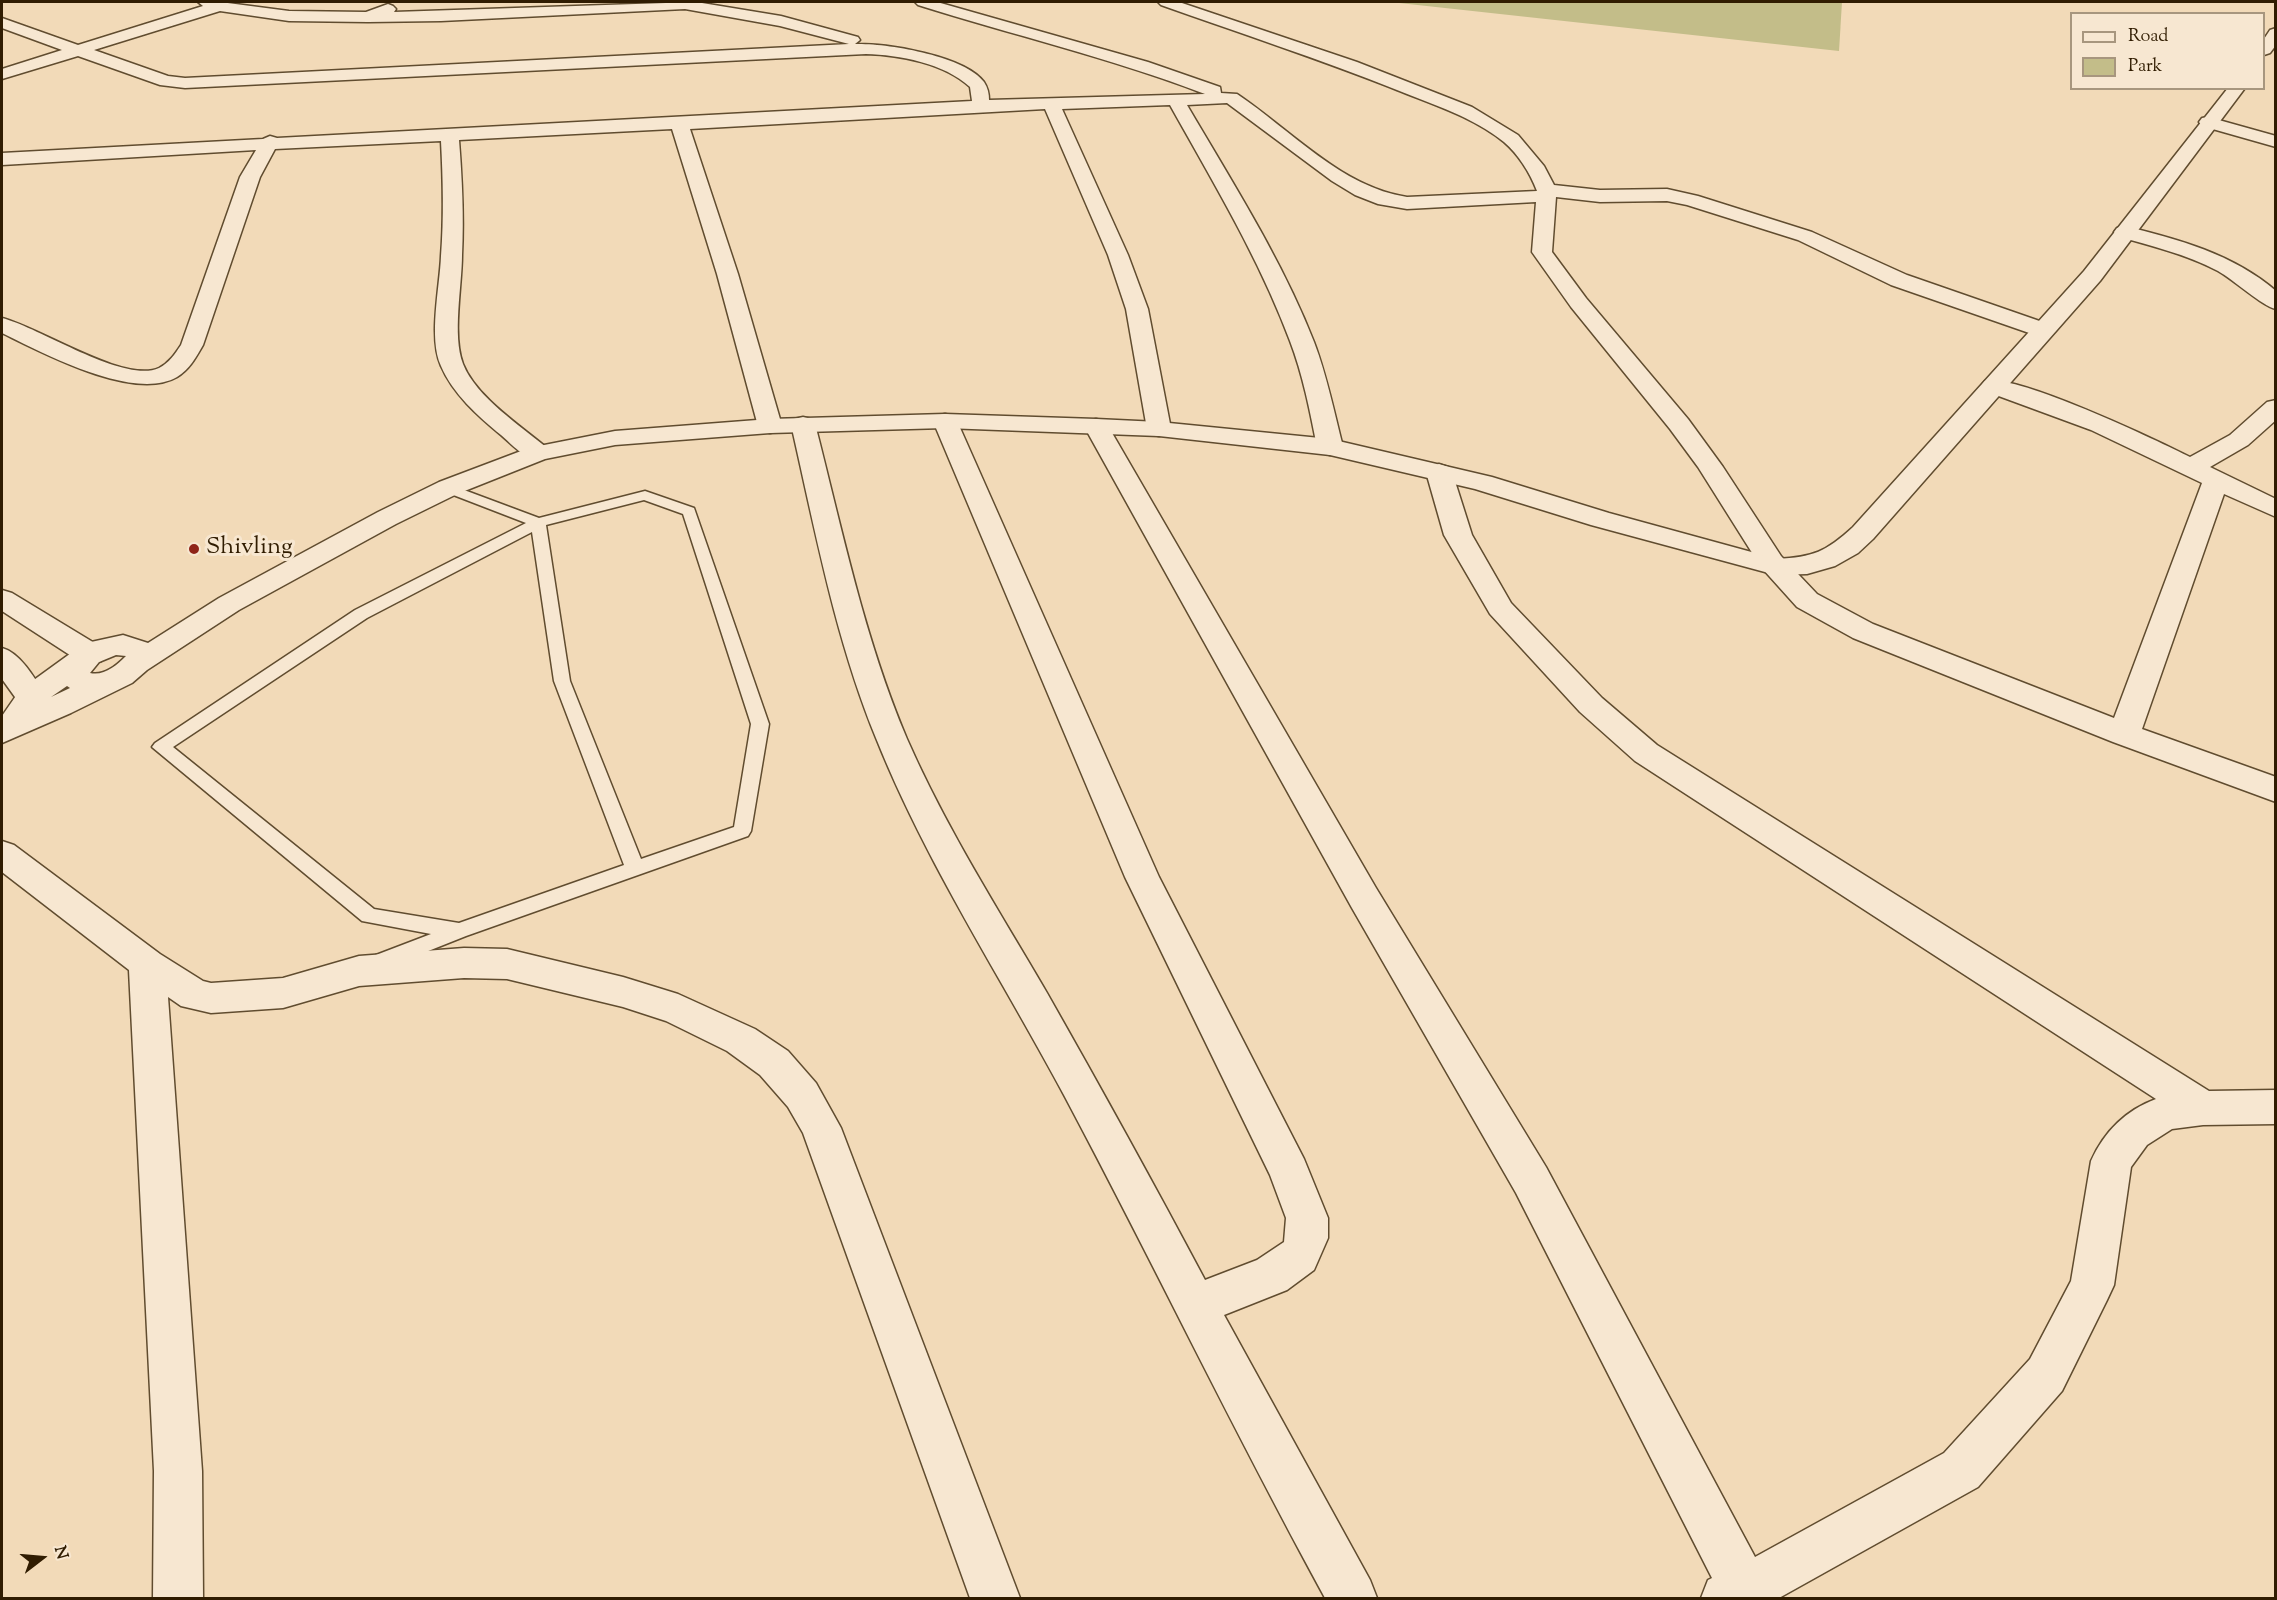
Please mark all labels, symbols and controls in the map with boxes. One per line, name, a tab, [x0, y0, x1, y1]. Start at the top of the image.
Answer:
legend	[2070, 12, 2265, 90]
text: Road	[2128, 24, 2168, 50]
text: Park	[2128, 54, 2162, 80]
place label: Shivling	[206, 535, 293, 563]
marker: Shivling	[187, 542, 201, 556]
north arrow	[12, 1528, 72, 1588]
text: N	[47, 1544, 73, 1562]

